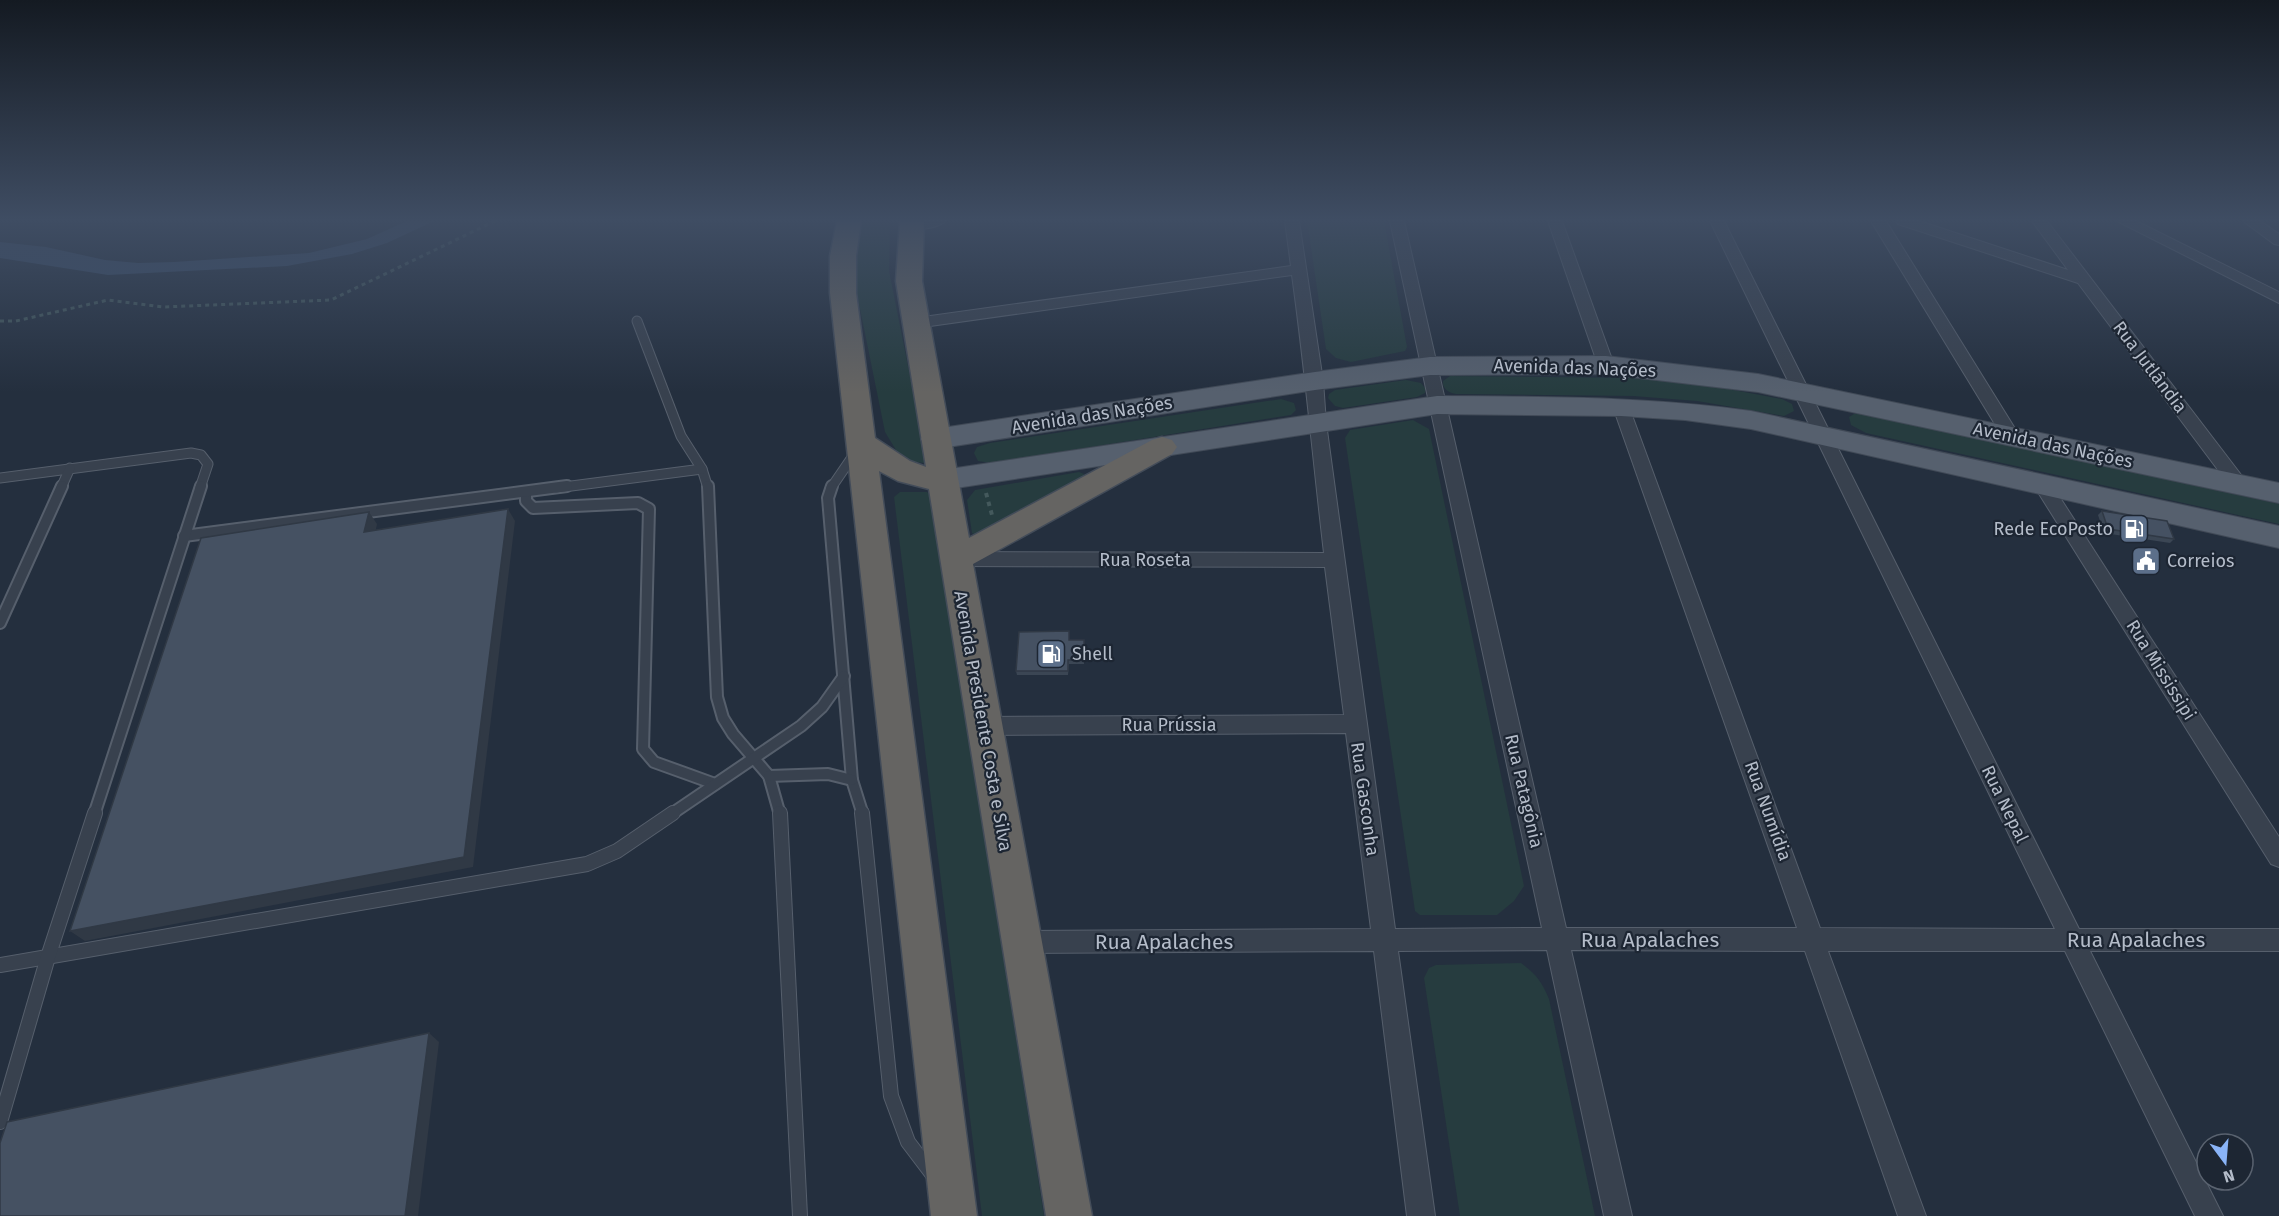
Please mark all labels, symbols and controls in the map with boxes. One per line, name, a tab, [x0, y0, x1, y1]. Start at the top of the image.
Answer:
street label: Rua Jutlândia	[2108, 317, 2192, 417]
street label: Avenida das Nações	[1493, 354, 1657, 382]
street label: Avenida das Nações	[1010, 391, 1174, 439]
street label: Avenida das Nações	[1971, 417, 2135, 473]
fuel station icon: Rede EcoPosto	[2118, 513, 2150, 545]
place label: Rede EcoPosto	[1994, 518, 2113, 540]
public building icon: Correios	[2130, 545, 2162, 577]
street label: Rua Roseta	[1099, 549, 1191, 571]
place label: Correios	[2167, 550, 2234, 572]
street label: Avenida Presidente Costa e Silva	[949, 589, 1017, 853]
street label: Rua Mississipi	[2121, 616, 2201, 724]
fuel station icon: Shell	[1035, 638, 1067, 670]
place label: Shell	[1072, 643, 1113, 665]
street label: Rua Prússia	[1122, 714, 1216, 736]
street label: Rua Patagônia	[1500, 732, 1548, 850]
street label: Rua Gasconha	[1346, 741, 1384, 857]
street label: Rua Numídia	[1740, 758, 1796, 864]
street label: Rua Nepal	[1977, 762, 2033, 846]
street label: Rua Apalaches	[1581, 927, 1719, 953]
street label: Rua Apalaches	[2067, 927, 2205, 953]
street label: Rua Apalaches	[1095, 929, 1233, 955]
north arrow	[2195, 1132, 2255, 1192]
text: N	[2221, 1165, 2237, 1187]

